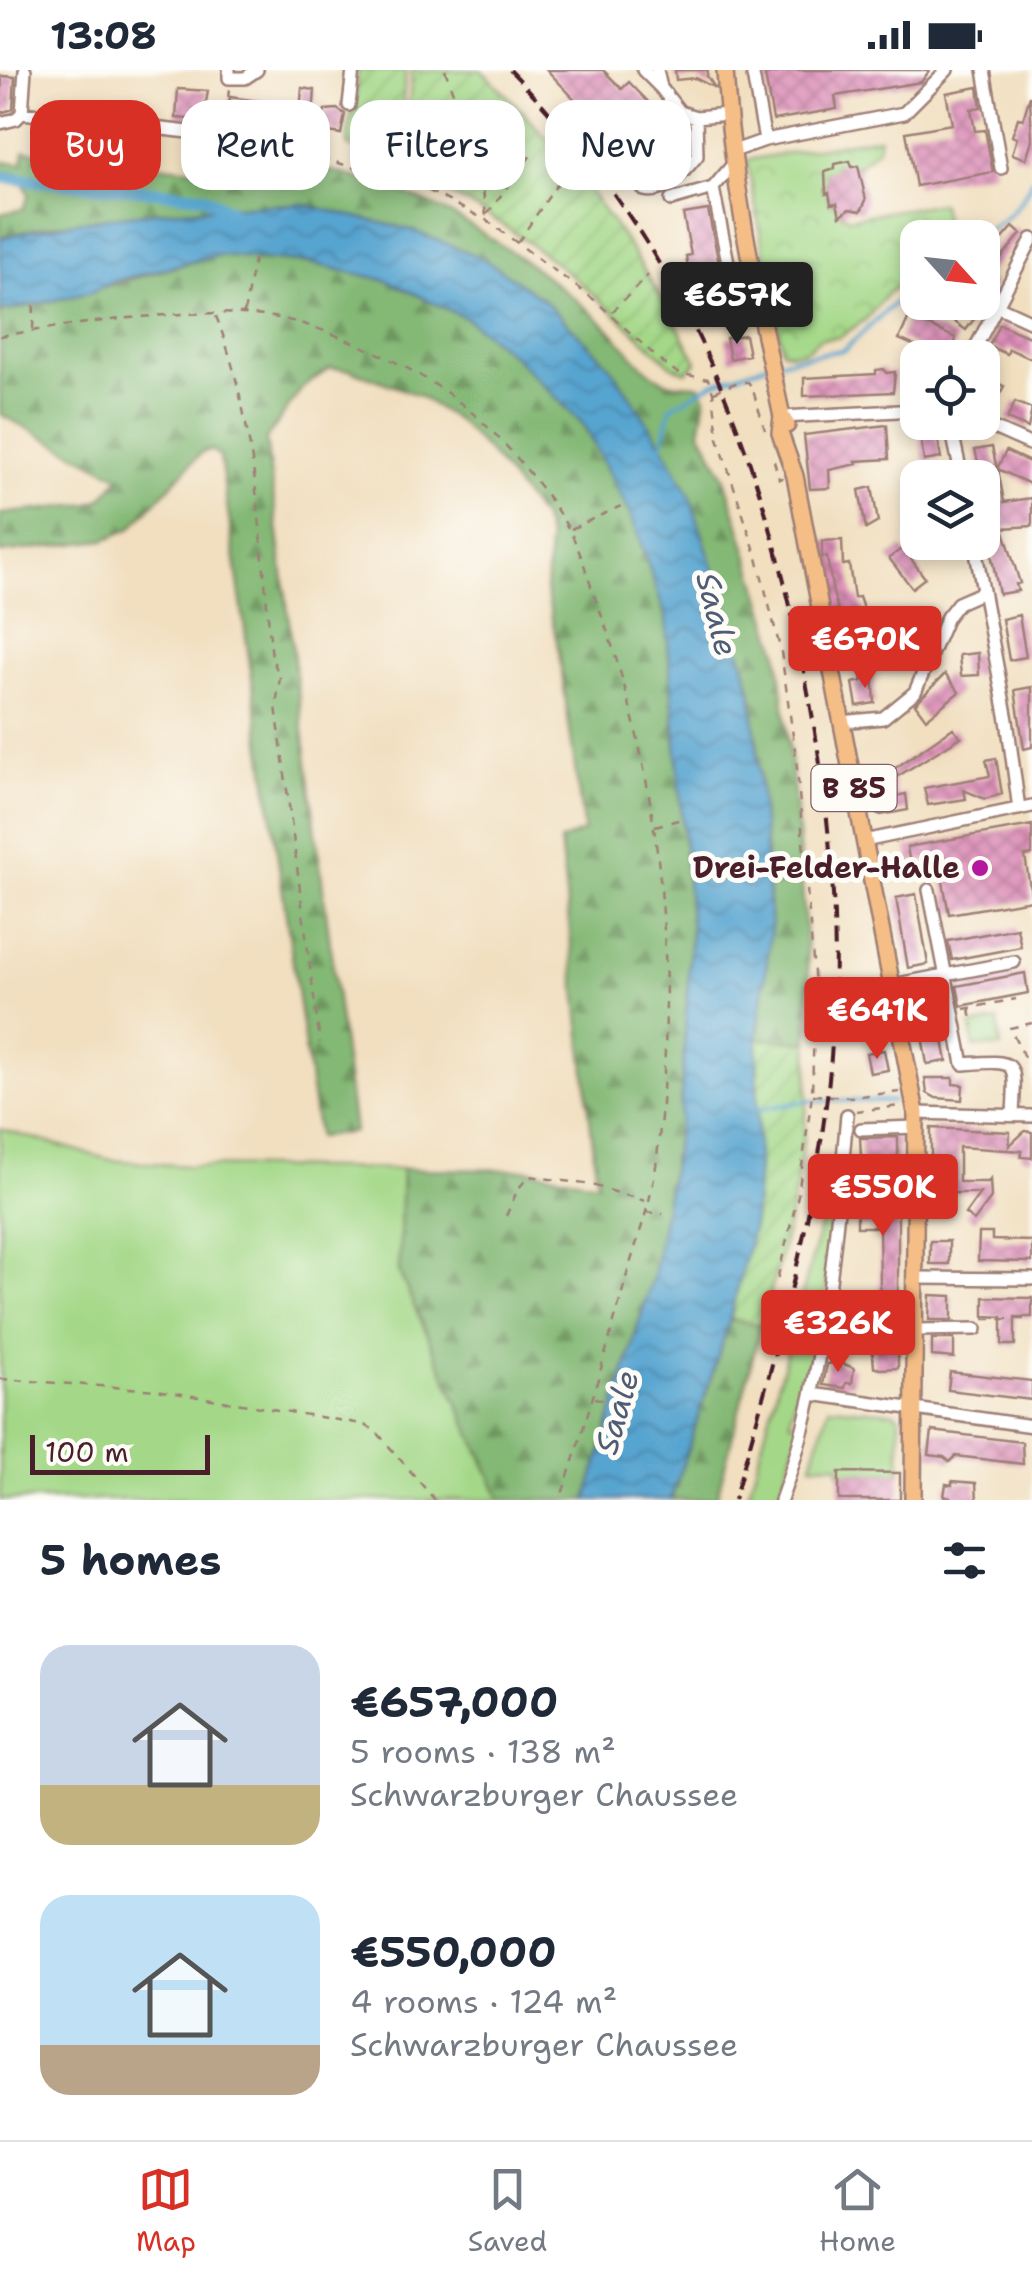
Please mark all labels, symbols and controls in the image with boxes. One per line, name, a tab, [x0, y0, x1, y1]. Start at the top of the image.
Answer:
text: 13:08	[50, 10, 157, 61]
chip: Buy	[30, 100, 161, 190]
chip: Rent	[181, 100, 330, 190]
chip: Filters	[350, 100, 525, 190]
chip: New	[545, 100, 691, 190]
north arrow	[900, 220, 1000, 320]
map controls	[900, 220, 1000, 560]
pin: €657K	[667, 262, 807, 347]
text: €657K	[683, 273, 791, 316]
button: locate	[900, 340, 1000, 440]
button: layers	[900, 460, 1000, 560]
water label: Saale	[686, 567, 749, 660]
pin: €670K	[795, 606, 935, 691]
text: €670K	[810, 617, 920, 660]
road number: B 85	[812, 765, 896, 811]
place label: Drei-Felder-Halle	[693, 847, 960, 888]
marker: Drei-Felder-Halle	[969, 857, 991, 879]
pin: €641K	[807, 977, 947, 1062]
text: €641K	[826, 988, 928, 1031]
pin: €550K	[813, 1154, 953, 1239]
text: €550K	[830, 1165, 936, 1208]
pin: €326K	[768, 1290, 908, 1375]
text: €326K	[783, 1301, 893, 1344]
water label: Saale	[584, 1365, 649, 1459]
scale bar	[30, 1430, 210, 1474]
text: 100 m	[45, 1433, 129, 1471]
text: 5 homes	[40, 1532, 221, 1588]
icon: filters	[937, 1533, 992, 1588]
text: €657,000	[350, 1674, 558, 1730]
icon: home	[120, 1685, 240, 1805]
text: 5 rooms · 138 m²	[350, 1730, 616, 1773]
text: Schwarzburger Chaussee	[350, 1773, 738, 1816]
text: €550,000	[350, 1924, 557, 1980]
icon: home	[120, 1935, 240, 2055]
text: 4 rooms · 124 m²	[350, 1980, 617, 2023]
text: Schwarzburger Chaussee	[350, 2023, 738, 2066]
tab: Map	[136, 2162, 196, 2260]
tab: Saved	[468, 2162, 547, 2260]
tab: Home	[819, 2162, 896, 2260]

